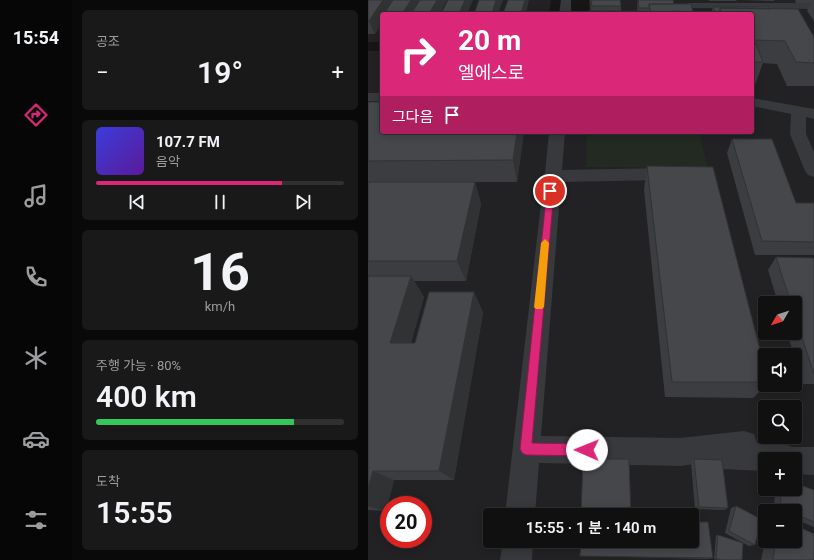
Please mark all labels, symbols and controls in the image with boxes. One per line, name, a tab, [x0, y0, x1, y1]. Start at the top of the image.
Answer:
text: 20 m	[458, 24, 521, 57]
text: 15:54	[13, 27, 59, 48]
icon: right	[392, 28, 444, 80]
text: 공조	[96, 34, 120, 49]
text: 19°	[197, 55, 243, 90]
text: −	[96, 60, 109, 85]
text: +	[332, 60, 344, 85]
text: 엘에스로	[458, 62, 524, 83]
icon: directions	[22, 101, 50, 129]
icon: arrive	[441, 104, 463, 126]
text: 그다음	[392, 108, 433, 126]
text: 107.7 FM	[156, 133, 220, 151]
text: 음악	[156, 154, 180, 169]
pin	[533, 174, 567, 208]
icon: arrive	[539, 180, 561, 202]
icon: music	[22, 182, 50, 210]
icon: previous	[126, 191, 148, 213]
icon: pause	[209, 191, 231, 213]
icon: next	[292, 191, 314, 213]
text: 16	[190, 242, 250, 303]
icon: phone	[22, 263, 50, 291]
north arrow	[758, 296, 802, 340]
map controls	[758, 296, 802, 548]
text: km/h	[205, 299, 235, 314]
icon: climate	[22, 344, 50, 372]
button: sound	[758, 348, 802, 392]
text: 주행 가능 · 80%	[96, 358, 181, 373]
text: 400 km	[96, 379, 197, 414]
button: search	[758, 400, 802, 444]
icon: car	[22, 425, 50, 453]
position arrow	[566, 429, 608, 471]
button: +	[758, 452, 802, 496]
text: 도착	[96, 474, 120, 489]
text: 15:55	[96, 495, 173, 530]
speed limit sign: 20	[380, 496, 432, 548]
button: −	[758, 504, 802, 548]
icon: filters	[22, 506, 50, 534]
text: 15:55 · 1 분 · 140 m	[526, 519, 656, 537]

